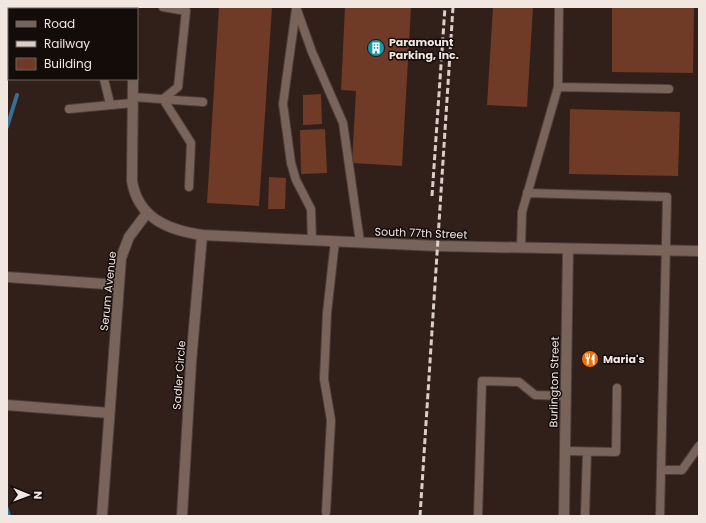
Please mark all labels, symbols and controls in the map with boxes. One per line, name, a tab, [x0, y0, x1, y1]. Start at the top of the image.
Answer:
legend	[8, 8, 138, 80]
text: Road	[44, 15, 75, 32]
place label: Paramount Parking, Inc.	[389, 34, 459, 63]
text: Railway	[44, 35, 90, 52]
building icon: Paramount Parking, Inc.	[366, 38, 386, 58]
text: Building	[44, 55, 92, 72]
street label: South 77th Street	[374, 223, 468, 243]
street label: Serum Avenue	[96, 250, 120, 332]
street label: Burlington Street	[545, 336, 563, 428]
street label: Sadler Circle	[169, 340, 189, 410]
restaurant icon: Maria's	[580, 349, 600, 369]
place label: Maria's	[603, 351, 645, 367]
north arrow	[8, 475, 48, 515]
text: N	[30, 491, 46, 499]

